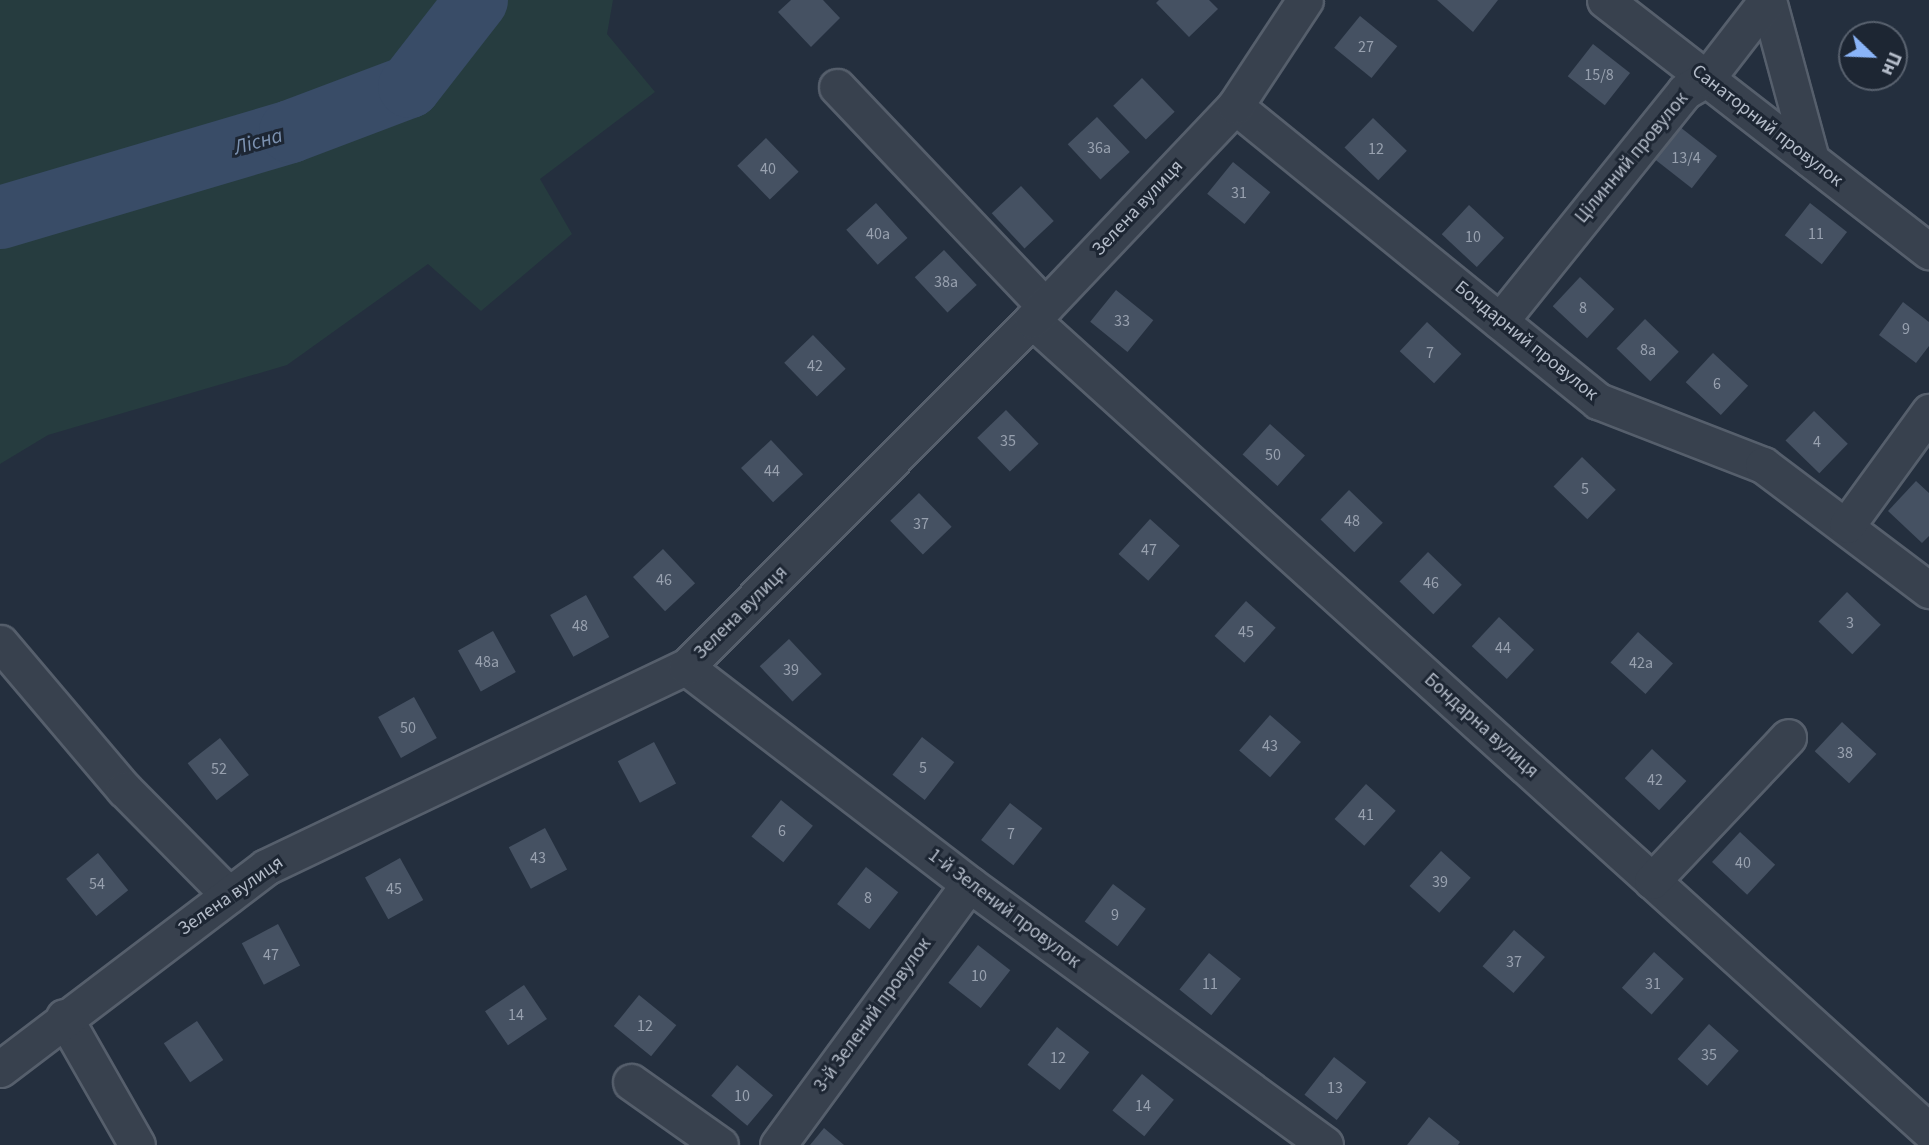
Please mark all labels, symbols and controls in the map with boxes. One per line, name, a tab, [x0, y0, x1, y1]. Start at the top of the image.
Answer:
north arrow	[1838, 21, 1908, 91]
house number: 27	[1358, 37, 1374, 57]
text: Пн	[1874, 47, 1908, 80]
street label: Санаторний провулок	[1687, 60, 1847, 192]
house number: 15/8	[1584, 65, 1614, 85]
street label: Цілинний провулок	[1571, 88, 1693, 228]
water label: Лісна	[231, 122, 285, 160]
house number: 36а	[1087, 138, 1111, 158]
house number: 12	[1368, 139, 1384, 159]
house number: 13/4	[1671, 148, 1701, 168]
street label: Зелена вулиця	[1088, 155, 1188, 261]
house number: 40	[760, 159, 776, 179]
house number: 31	[1231, 183, 1247, 203]
house number: 40а	[866, 224, 890, 244]
house number: 11	[1808, 224, 1824, 244]
house number: 10	[1465, 227, 1481, 247]
house number: 38а	[934, 272, 958, 292]
street label: Бондарний провулок	[1450, 276, 1602, 406]
house number: 8	[1579, 298, 1587, 318]
house number: 33	[1114, 311, 1130, 331]
house number: 9	[1902, 319, 1910, 339]
house number: 8а	[1640, 340, 1656, 360]
house number: 7	[1426, 343, 1434, 363]
house number: 42	[807, 356, 823, 376]
house number: 6	[1713, 374, 1721, 394]
house number: 35	[1000, 431, 1016, 451]
house number: 4	[1813, 432, 1821, 452]
house number: 50	[1265, 445, 1281, 465]
house number: 44	[764, 461, 780, 481]
house number: 5	[1581, 479, 1589, 499]
house number: 48	[1344, 511, 1360, 531]
house number: 37	[913, 514, 929, 534]
house number: 47	[1141, 540, 1157, 560]
street label: Зелена вулиця	[689, 561, 793, 665]
house number: 46	[656, 570, 672, 590]
house number: 46	[1423, 573, 1439, 593]
house number: 3	[1846, 613, 1854, 633]
house number: 48	[572, 616, 588, 636]
house number: 45	[1238, 622, 1254, 642]
house number: 44	[1495, 638, 1511, 658]
house number: 48а	[475, 652, 499, 672]
house number: 42а	[1629, 653, 1653, 673]
house number: 39	[783, 660, 799, 680]
street label: Бондарна вулиця	[1419, 669, 1543, 783]
house number: 50	[400, 718, 416, 738]
house number: 43	[1262, 736, 1278, 756]
house number: 38	[1837, 743, 1853, 763]
house number: 5	[919, 758, 927, 778]
house number: 52	[211, 759, 227, 779]
house number: 42	[1647, 770, 1663, 790]
house number: 41	[1358, 805, 1374, 825]
house number: 6	[778, 821, 786, 841]
house number: 7	[1007, 824, 1015, 844]
street label: 1-й Зелений провулок	[923, 844, 1085, 974]
house number: 43	[530, 848, 546, 868]
street label: Зелена вулиця	[174, 851, 288, 941]
house number: 40	[1735, 853, 1751, 873]
house number: 39	[1432, 872, 1448, 892]
house number: 54	[89, 874, 105, 894]
house number: 45	[386, 879, 402, 899]
house number: 8	[864, 888, 872, 908]
house number: 9	[1111, 905, 1119, 925]
street label: 3-й Зелений провулок	[810, 934, 936, 1096]
house number: 47	[263, 945, 279, 965]
house number: 37	[1506, 952, 1522, 972]
house number: 10	[971, 966, 987, 986]
house number: 11	[1202, 974, 1218, 994]
house number: 31	[1645, 974, 1661, 994]
house number: 14	[508, 1005, 524, 1025]
house number: 12	[637, 1016, 653, 1036]
house number: 35	[1701, 1045, 1717, 1065]
house number: 12	[1050, 1048, 1066, 1068]
house number: 13	[1327, 1078, 1343, 1098]
house number: 10	[734, 1086, 750, 1106]
house number: 14	[1135, 1096, 1151, 1116]

